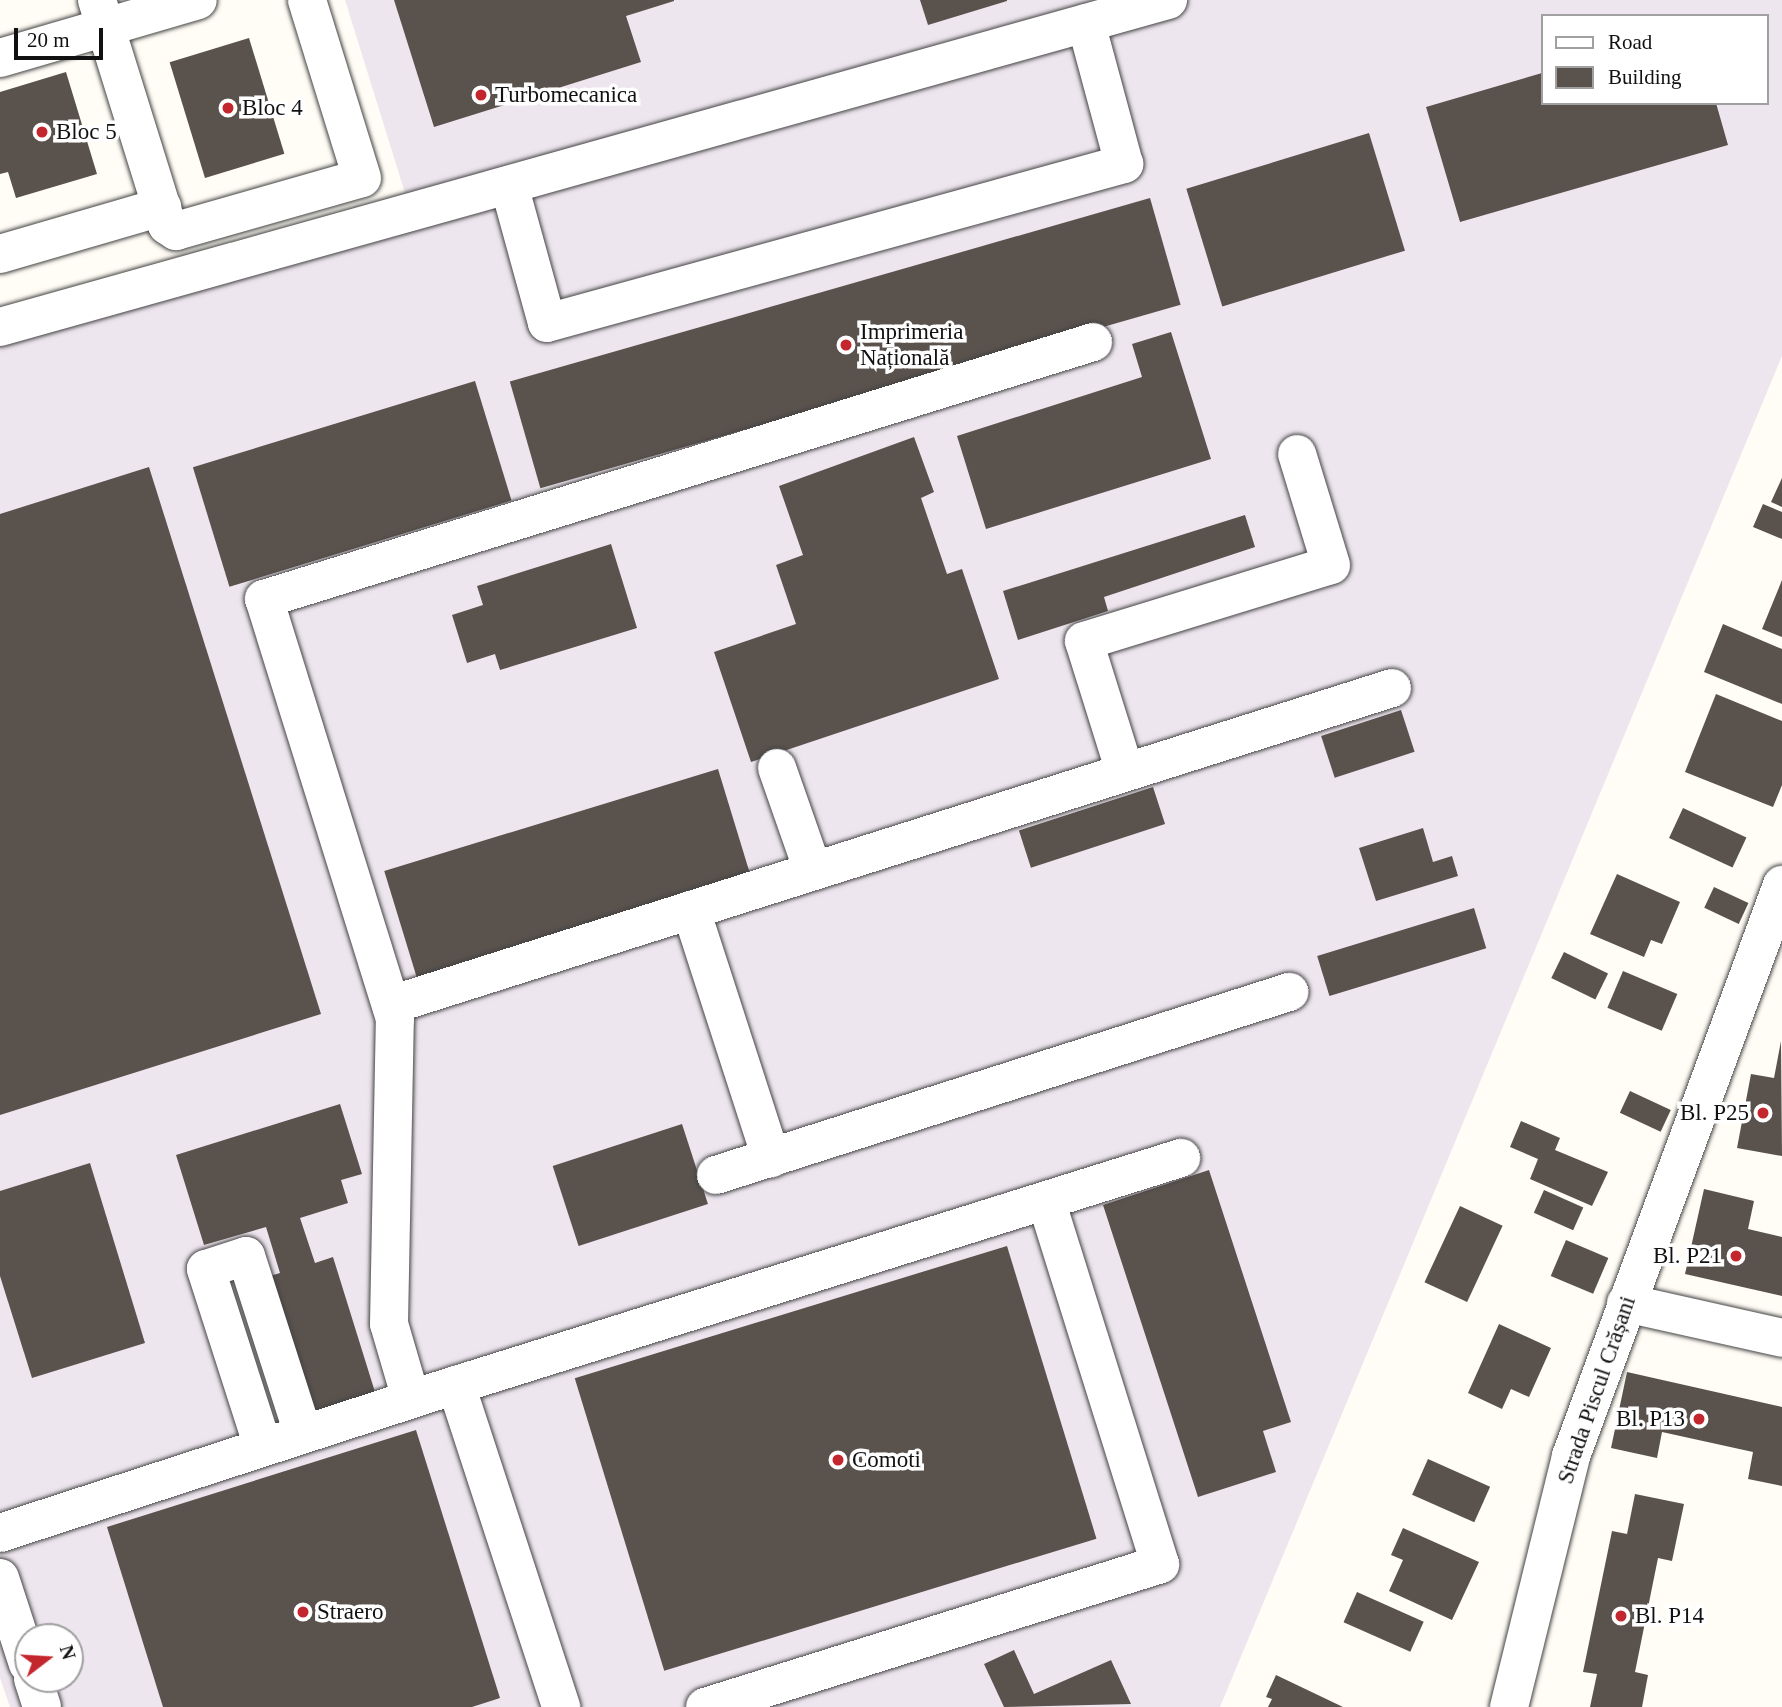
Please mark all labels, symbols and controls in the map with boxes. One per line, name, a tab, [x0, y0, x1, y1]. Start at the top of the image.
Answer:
scale bar	[18, 14, 107, 58]
legend	[1540, 14, 1768, 105]
text: 20 m	[27, 28, 70, 52]
text: Road	[1608, 30, 1652, 54]
text: Building	[1608, 65, 1682, 89]
place label: Turbomecanica	[495, 81, 637, 109]
marker: Turbomecanica	[473, 87, 489, 103]
place label: Bloc 4	[242, 94, 303, 122]
marker: Bloc 4	[220, 100, 236, 116]
place label: Bloc 5	[56, 118, 117, 146]
marker: Bloc 5	[34, 124, 50, 140]
place label: Imprimeria Națională	[860, 318, 963, 372]
marker: Imprimeria Națională	[838, 337, 854, 353]
place label: Bl. P25	[1680, 1099, 1749, 1127]
marker: Bl. P25	[1755, 1105, 1771, 1121]
place label: Bl. P21	[1653, 1242, 1722, 1270]
marker: Bl. P21	[1728, 1248, 1744, 1264]
street label: Strada Piscul Crășani	[1552, 1292, 1642, 1488]
place label: Bl. P13	[1616, 1405, 1685, 1433]
marker: Bl. P13	[1691, 1411, 1707, 1427]
place label: Comoti	[852, 1446, 921, 1474]
marker: Comoti	[830, 1452, 846, 1468]
place label: Straero	[317, 1598, 383, 1626]
place label: Bl. P14	[1635, 1602, 1704, 1630]
marker: Straero	[295, 1604, 311, 1620]
marker: Bl. P14	[1613, 1608, 1629, 1624]
north arrow	[14, 1623, 84, 1693]
text: N	[56, 1643, 80, 1662]

